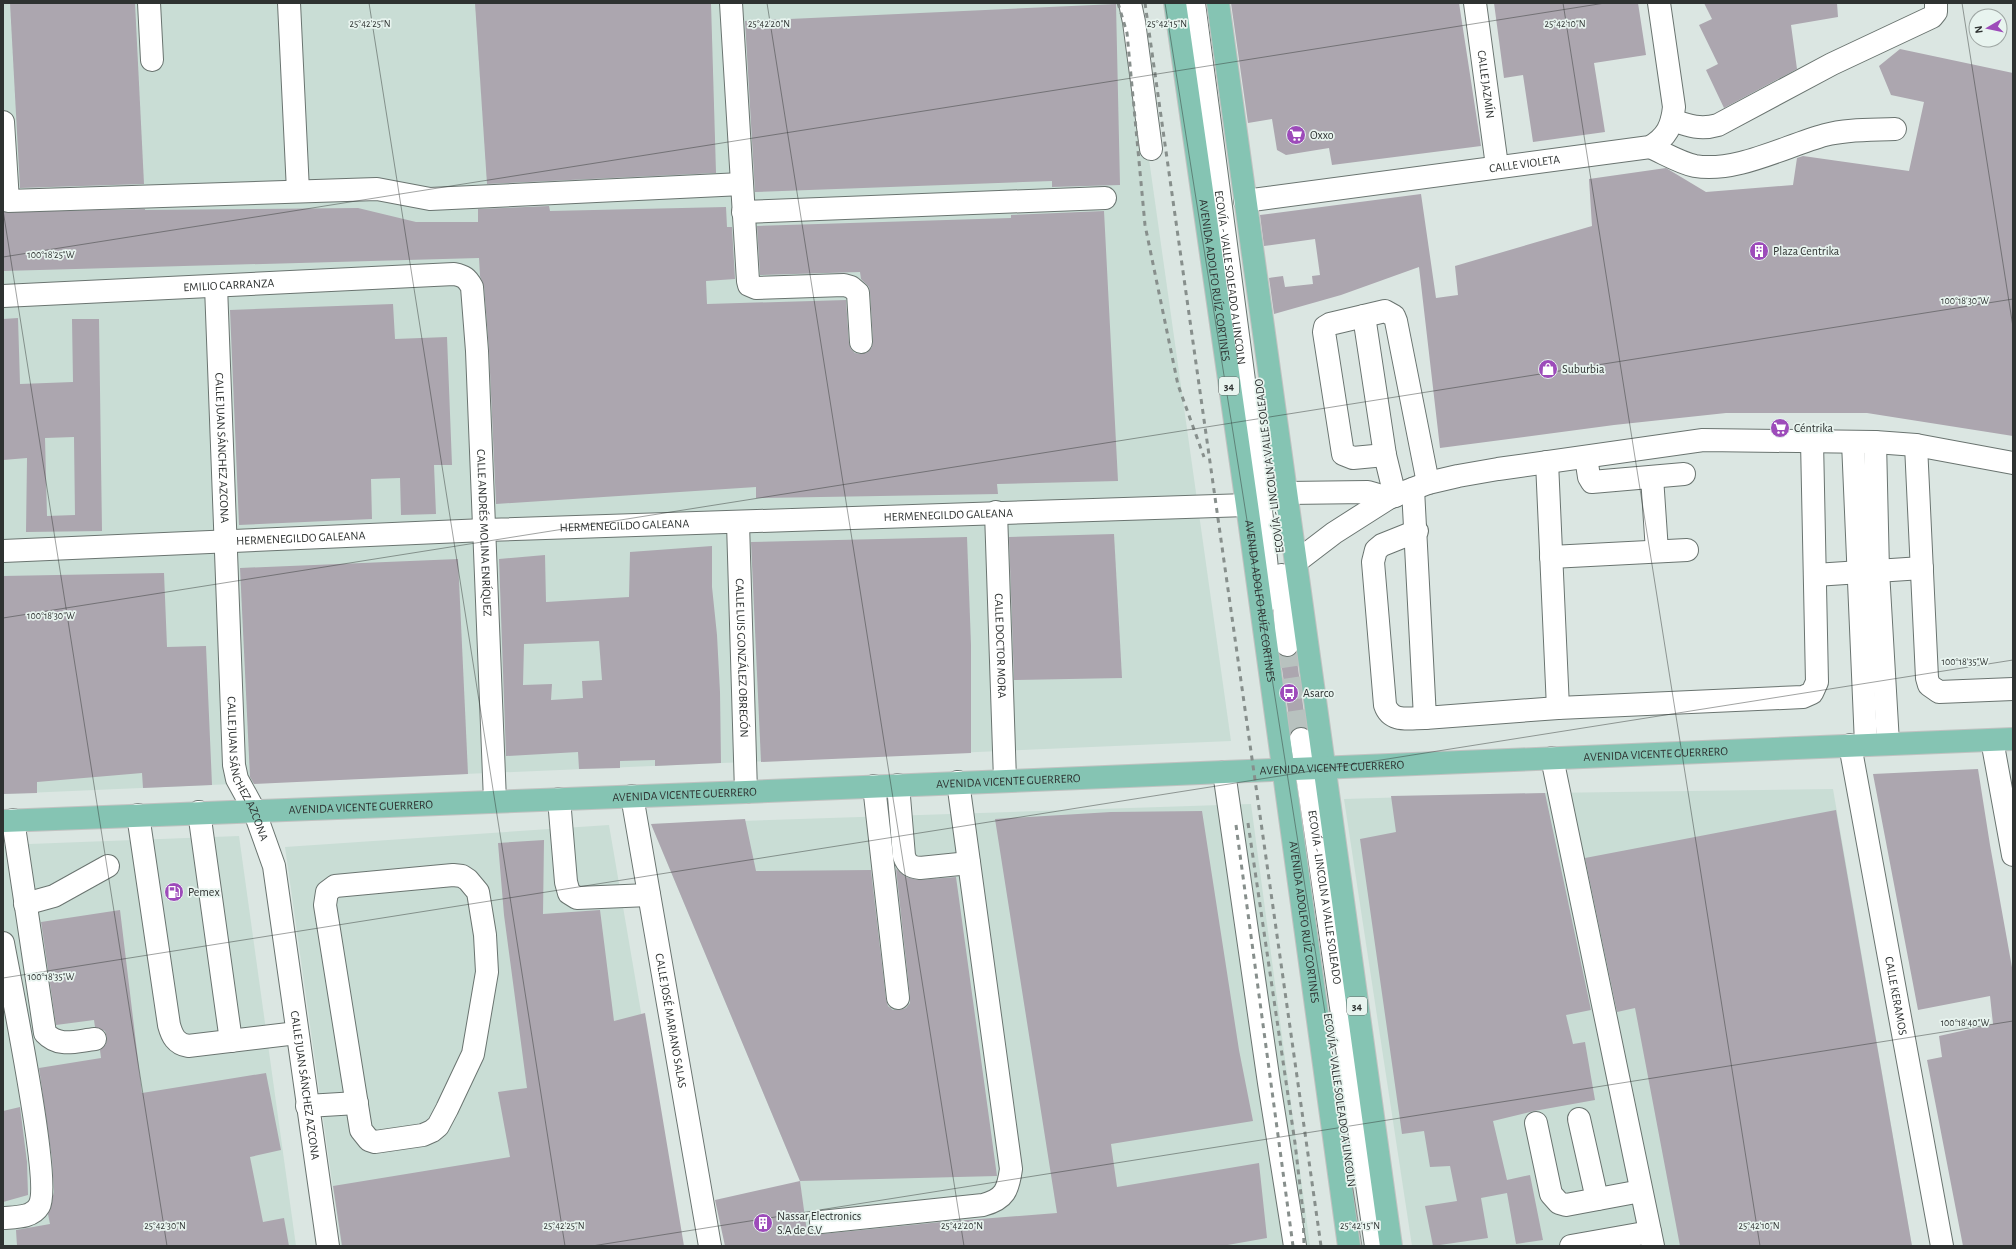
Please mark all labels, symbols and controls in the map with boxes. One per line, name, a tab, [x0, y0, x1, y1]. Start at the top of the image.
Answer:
north arrow	[1968, 8, 2008, 48]
text: 25°42'25"N	[349, 19, 391, 29]
text: 25°42'20"N	[748, 19, 790, 29]
text: 25°42'15"N	[1147, 19, 1187, 29]
text: 25°42'10"N	[1544, 19, 1586, 29]
text: N	[1973, 25, 1985, 34]
street label: CALLE JAZMÍN	[1475, 49, 1497, 119]
supermarket icon: Oxxo	[1285, 124, 1307, 146]
place label: Oxxo	[1310, 129, 1334, 141]
street label: CALLE VIOLETA	[1488, 153, 1561, 174]
street label: ECOVÍA - VALLE SOLEADO A LINCOLN	[1213, 190, 1248, 365]
street label: AVENIDA ADOLFO RUÍZ CORTINES	[1197, 198, 1232, 362]
building icon: Plaza Centrika	[1748, 240, 1770, 262]
place label: Plaza Centrika	[1773, 245, 1840, 257]
text: 100°18'25"W	[27, 250, 75, 260]
street label: EMILIO CARRANZA	[183, 277, 275, 293]
text: 100°18'30"W	[1941, 296, 1989, 306]
shop icon: Suburbia	[1537, 358, 1559, 380]
place label: Suburbia	[1562, 363, 1605, 375]
street label: CALLE JUAN SÁNCHEZ AZCONA	[213, 372, 231, 523]
road number: 34	[1219, 377, 1239, 395]
street label: ECOVÍA - LINCOLN A VALLE SOLEADO	[1251, 378, 1286, 554]
supermarket icon: Céntrika	[1769, 417, 1791, 439]
place label: Céntrika	[1794, 422, 1834, 434]
street label: CALLE ANDRÉS MOLINA ENRÍQUEZ	[475, 449, 494, 617]
street label: HERMENEGILDO GALEANA	[883, 507, 1013, 523]
street label: HERMENEGILDO GALEANA	[560, 517, 689, 534]
street label: AVENIDA ADOLFO RUÍZ CORTINES	[1243, 519, 1277, 683]
street label: HERMENEGILDO GALEANA	[236, 529, 366, 547]
street label: CALLE LUIS GONZÁLEZ OBREGÓN	[734, 578, 751, 738]
street label: CALLE DOCTOR MORA	[993, 593, 1008, 699]
text: 100°18'30"W	[27, 611, 75, 621]
text: 100°18'35"W	[1942, 657, 1989, 667]
bus stop icon: Asarco	[1278, 682, 1300, 704]
place label: Asarco	[1303, 687, 1334, 699]
street label: CALLE JUAN SÁNCHEZ AZCONA	[225, 696, 271, 842]
street label: AVENIDA VICENTE GUERRERO	[1583, 745, 1728, 763]
street label: AVENIDA VICENTE GUERRERO	[1259, 758, 1405, 777]
street label: AVENIDA VICENTE GUERRERO	[936, 772, 1081, 790]
street label: AVENIDA VICENTE GUERRERO	[612, 786, 757, 803]
street label: AVENIDA VICENTE GUERRERO	[288, 798, 434, 816]
street label: ECOVÍA - LINCOLN A VALLE SOLEADO	[1306, 809, 1344, 985]
street label: AVENIDA ADOLFO RUÍZ CORTINES	[1287, 840, 1322, 1004]
fuel station icon: Pemex	[163, 881, 185, 903]
place label: Pemex	[188, 886, 220, 898]
street label: CALLE JOSÉ MARIANO SALAS	[653, 952, 689, 1089]
street label: CALLE KERAMOS	[1883, 956, 1909, 1036]
text: 100°18'35"W	[28, 972, 75, 982]
road number: 34	[1347, 997, 1367, 1015]
street label: CALLE JUAN SÁNCHEZ AZCONA	[289, 1010, 322, 1161]
street label: ECOVÍA - VALLE SOLEADO A LINCOLN	[1322, 1012, 1359, 1188]
text: 100°18'40"W	[1941, 1018, 1989, 1028]
place label: Nassar Electronics S.A de C.V	[777, 1210, 861, 1236]
building icon: Nassar Electronics S.A de C.V	[752, 1212, 774, 1234]
text: 25°42'30"N	[144, 1221, 186, 1231]
text: 25°42'25"N	[543, 1221, 585, 1231]
text: 25°42'20"N	[941, 1221, 983, 1231]
text: 25°42'15"N	[1340, 1221, 1380, 1231]
text: 25°42'10"N	[1738, 1221, 1780, 1231]

